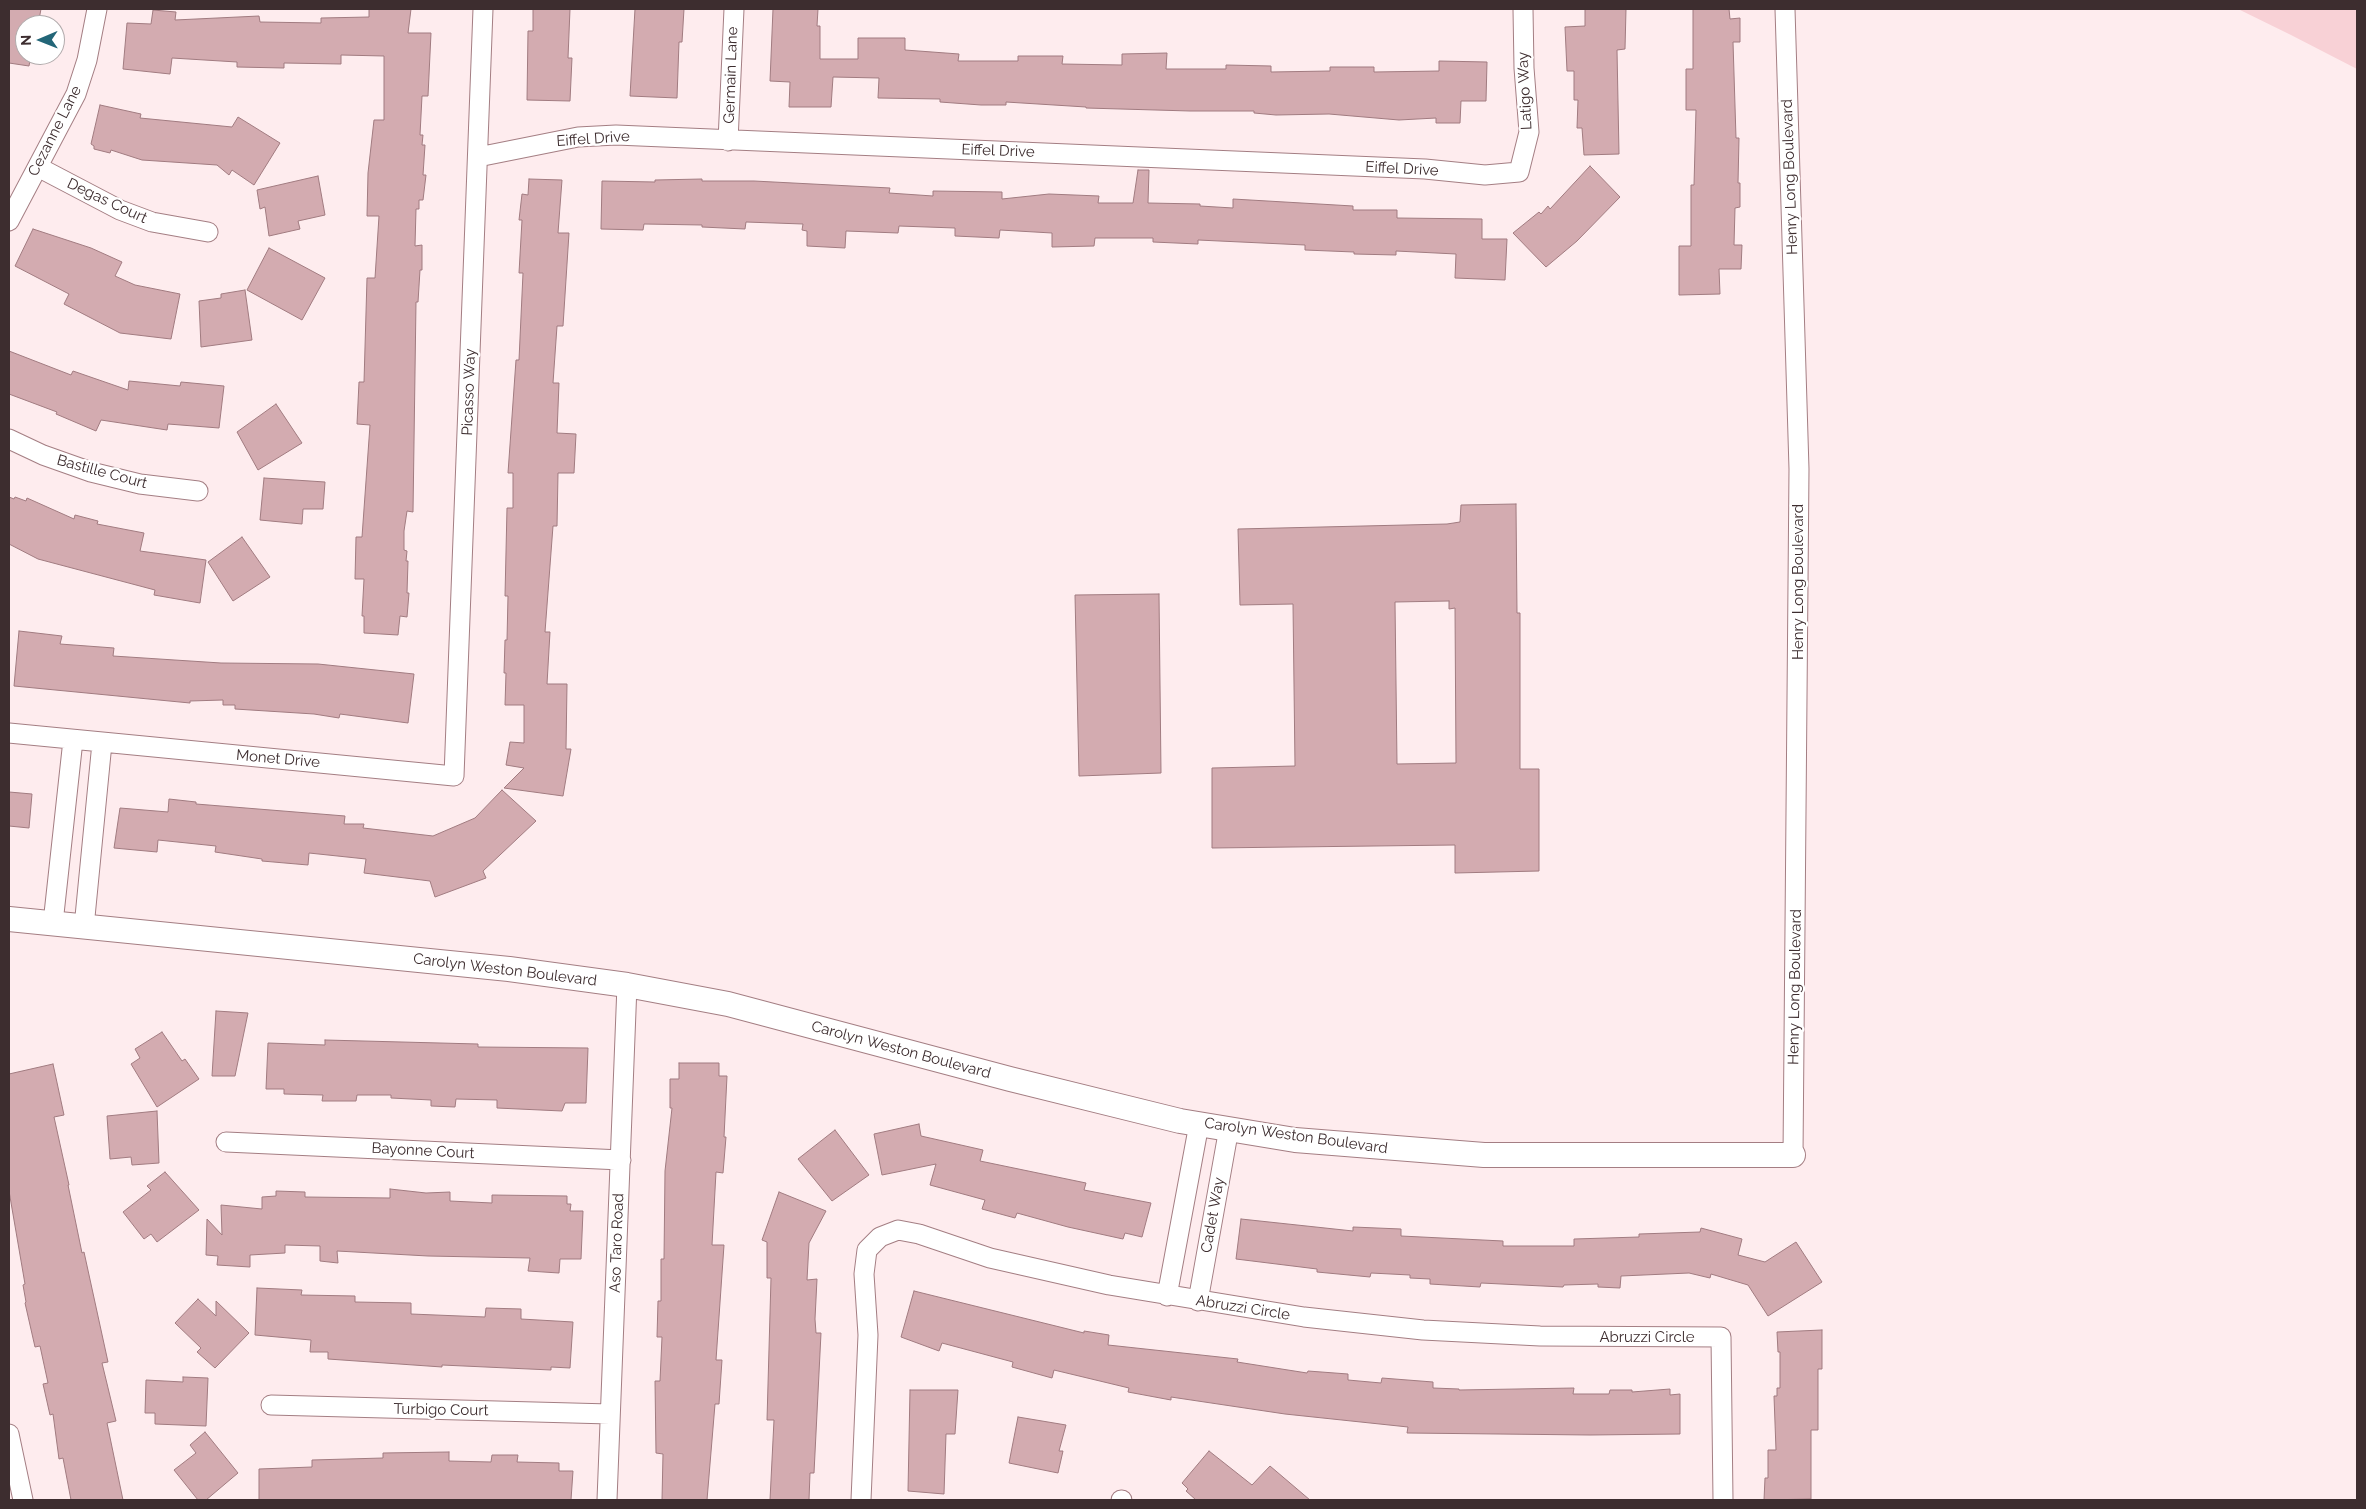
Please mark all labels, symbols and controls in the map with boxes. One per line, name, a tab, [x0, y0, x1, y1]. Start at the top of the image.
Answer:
north arrow	[15, 15, 65, 65]
street label: Germain Lane	[720, 26, 742, 124]
text: N	[18, 35, 34, 46]
street label: Latigo Way	[1514, 52, 1536, 130]
street label: Cezanne Lane	[24, 83, 86, 179]
street label: Henry Long Boulevard	[1778, 99, 1802, 255]
street label: Eiffel Drive	[556, 127, 630, 151]
street label: Eiffel Drive	[961, 141, 1035, 161]
street label: Eiffel Drive	[1365, 158, 1439, 180]
street label: Degas Court	[64, 175, 150, 227]
street label: Picasso Way	[458, 348, 480, 436]
street label: Bastille Court	[55, 451, 149, 493]
street label: Henry Long Boulevard	[1789, 504, 1807, 660]
street label: Monet Drive	[235, 746, 321, 772]
street label: Henry Long Boulevard	[1785, 909, 1805, 1065]
street label: Carolyn Weston Boulevard	[412, 950, 598, 990]
street label: Carolyn Weston Boulevard	[809, 1017, 993, 1083]
street label: Carolyn Weston Boulevard	[1203, 1114, 1389, 1158]
street label: Bayonne Court	[371, 1139, 475, 1163]
street label: Cadet Way	[1198, 1176, 1228, 1254]
street label: Aso Taro Road	[606, 1193, 628, 1293]
street label: Abruzzi Circle	[1195, 1292, 1291, 1324]
street label: Abruzzi Circle	[1599, 1328, 1695, 1346]
street label: Turbigo Court	[393, 1400, 489, 1420]

